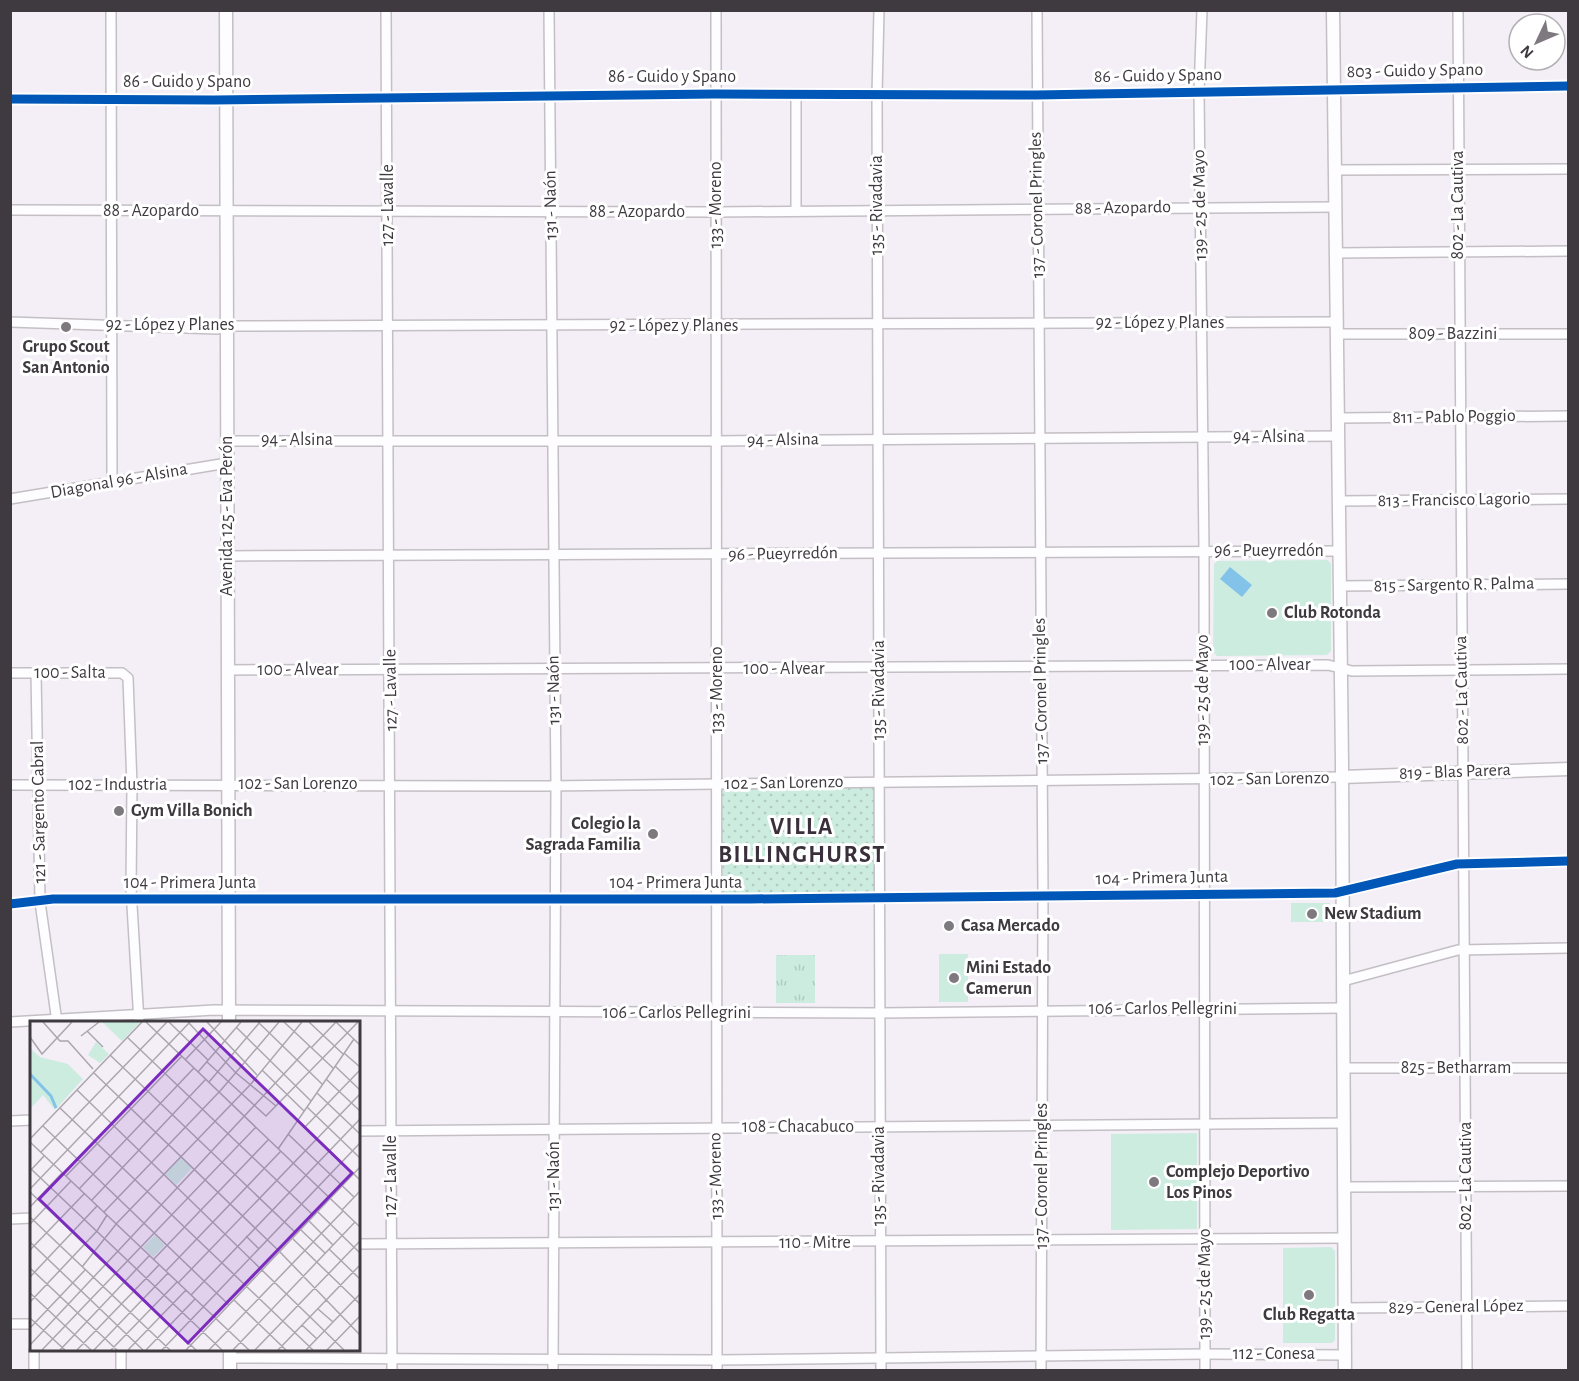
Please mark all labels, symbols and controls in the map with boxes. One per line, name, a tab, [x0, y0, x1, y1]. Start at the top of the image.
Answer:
north arrow	[1507, 12, 1567, 72]
text: N	[1517, 42, 1537, 61]
street label: 803 - Guido y Spano	[1347, 61, 1484, 81]
street label: 86 - Guido y Spano	[1094, 66, 1222, 86]
street label: 86 - Guido y Spano	[608, 68, 736, 86]
street label: 86 - Guido y Spano	[123, 73, 251, 91]
street label: 137 - Coronel Pringles	[1027, 132, 1047, 278]
street label: 139 - 25 de Mayo	[1190, 149, 1210, 261]
street label: 802 - La Cautiva	[1449, 150, 1467, 260]
street label: 135 - Rivadavia	[868, 155, 886, 255]
street label: 133 - Moreno	[707, 161, 725, 249]
street label: 127 - Lavalle	[379, 164, 397, 246]
street label: 131 - Naón	[541, 170, 561, 240]
street label: 88 - Azopardo	[1075, 198, 1171, 218]
street label: 88 - Azopardo	[103, 202, 199, 220]
street label: 88 - Azopardo	[589, 203, 685, 221]
street label: 92 - López y Planes	[1096, 314, 1224, 332]
street label: 92 - López y Planes	[106, 316, 234, 334]
street label: 92 - López y Planes	[610, 317, 738, 335]
marker: Grupo Scout San Antonio	[59, 320, 73, 334]
street label: 809 - Bazzini	[1409, 325, 1497, 343]
place label: Grupo Scout San Antonio	[22, 338, 110, 377]
street label: 811 - Pablo Poggio	[1392, 407, 1516, 427]
street label: 94 - Alsina	[1233, 428, 1305, 446]
street label: 94 - Alsina	[747, 430, 819, 450]
street label: 94 - Alsina	[261, 431, 333, 449]
street label: Avenida 125 - Eva Perón	[218, 436, 236, 596]
street label: Diagonal 96 - Alsina	[49, 460, 189, 502]
street label: 813 - Francisco Lagorio	[1377, 490, 1531, 510]
street label: 96 - Pueyrredón	[1214, 542, 1324, 560]
street label: 96 - Pueyrredón	[728, 544, 838, 564]
street label: 815 - Sargento R. Palma	[1373, 575, 1535, 595]
place label: Club Rotonda	[1284, 604, 1381, 622]
marker: Club Rotonda	[1265, 606, 1279, 620]
street label: 137 - Coronel Pringles	[1031, 618, 1051, 764]
street label: 139 - 25 de Mayo	[1194, 634, 1212, 746]
street label: 802 - La Cautiva	[1452, 635, 1472, 745]
street label: 135 - Rivadavia	[870, 640, 888, 740]
street label: 133 - Moreno	[708, 646, 726, 734]
street label: 127 - Lavalle	[381, 649, 401, 731]
street label: 131 - Naón	[544, 655, 564, 725]
street label: 100 - Alvear	[1229, 656, 1311, 674]
street label: 100 - Alvear	[743, 660, 825, 678]
street label: 100 - Alvear	[257, 661, 339, 679]
street label: 100 - Salta	[34, 664, 106, 682]
street label: 121 - Sargento Cabral	[29, 740, 49, 884]
street label: 819 - Blas Parera	[1399, 761, 1511, 783]
street label: 102 - San Lorenzo	[1210, 769, 1330, 789]
street label: 102 - San Lorenzo	[724, 773, 844, 793]
street label: 102 - San Lorenzo	[238, 775, 358, 793]
street label: 102 - Industria	[69, 776, 167, 794]
place label: Gym Villa Bonich	[131, 802, 253, 820]
marker: Gym Villa Bonich	[112, 804, 126, 818]
place label: Colegio la Sagrada Familia	[525, 815, 641, 854]
district label: VILLA BILLINGHURST	[718, 815, 886, 867]
marker: Colegio la Sagrada Familia	[646, 827, 660, 841]
street label: 104 - Primera Junta	[1096, 868, 1228, 888]
street label: 104 - Primera Junta	[124, 874, 256, 892]
street label: 104 - Primera Junta	[610, 874, 742, 892]
place label: New Stadium	[1324, 905, 1422, 923]
marker: New Stadium	[1305, 907, 1319, 921]
place label: Casa Mercado	[961, 917, 1060, 935]
marker: Casa Mercado	[942, 919, 956, 933]
place label: Mini Estado Camerun	[966, 959, 1051, 998]
marker: Mini Estado Camerun	[947, 971, 961, 985]
street label: 106 - Carlos Pellegrini	[1089, 1000, 1237, 1018]
street label: 106 - Carlos Pellegrini	[603, 1004, 751, 1022]
inset map	[30, 1021, 360, 1351]
street label: 825 - Betharram	[1401, 1059, 1511, 1077]
street label: 137 - Coronel Pringles	[1033, 1103, 1051, 1249]
street label: 108 - Chacabuco	[742, 1118, 854, 1136]
street label: 802 - La Cautiva	[1457, 1121, 1475, 1231]
street label: 135 - Rivadavia	[870, 1126, 888, 1226]
street label: 133 - Moreno	[706, 1132, 726, 1220]
street label: 127 - Lavalle	[382, 1135, 400, 1217]
street label: 131 - Naón	[545, 1141, 563, 1211]
place label: Complejo Deportivo Los Pinos	[1166, 1163, 1310, 1202]
marker: Complejo Deportivo Los Pinos	[1147, 1175, 1161, 1189]
street label: 139 - 25 de Mayo	[1196, 1228, 1214, 1340]
street label: 110 - Mitre	[779, 1234, 851, 1252]
marker: Club Regatta	[1302, 1288, 1316, 1302]
street label: 829 - General López	[1388, 1297, 1524, 1317]
place label: Club Regatta	[1263, 1306, 1355, 1324]
street label: 112 - Conesa	[1233, 1345, 1315, 1363]

